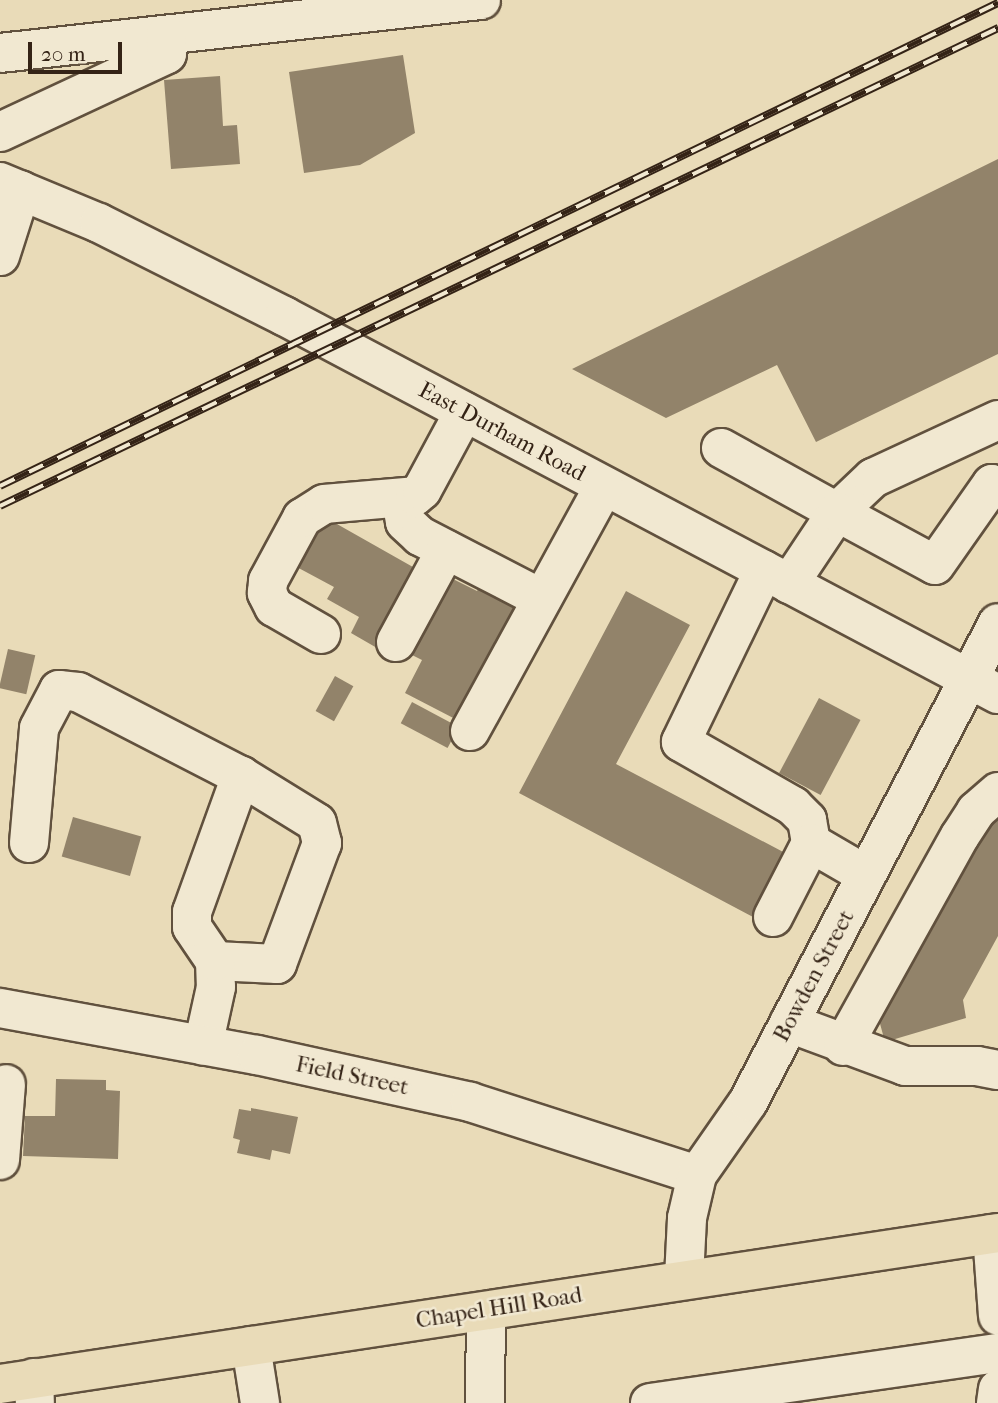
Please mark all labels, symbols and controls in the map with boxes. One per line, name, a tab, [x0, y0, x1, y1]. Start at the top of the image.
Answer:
scale bar	[32, 28, 126, 72]
text: 20 m	[41, 42, 85, 66]
street label: East Durham Road	[414, 376, 590, 488]
street label: Bowden Street	[768, 905, 860, 1047]
street label: Field Street	[293, 1051, 411, 1101]
street label: Chapel Hill Road	[414, 1281, 584, 1335]

